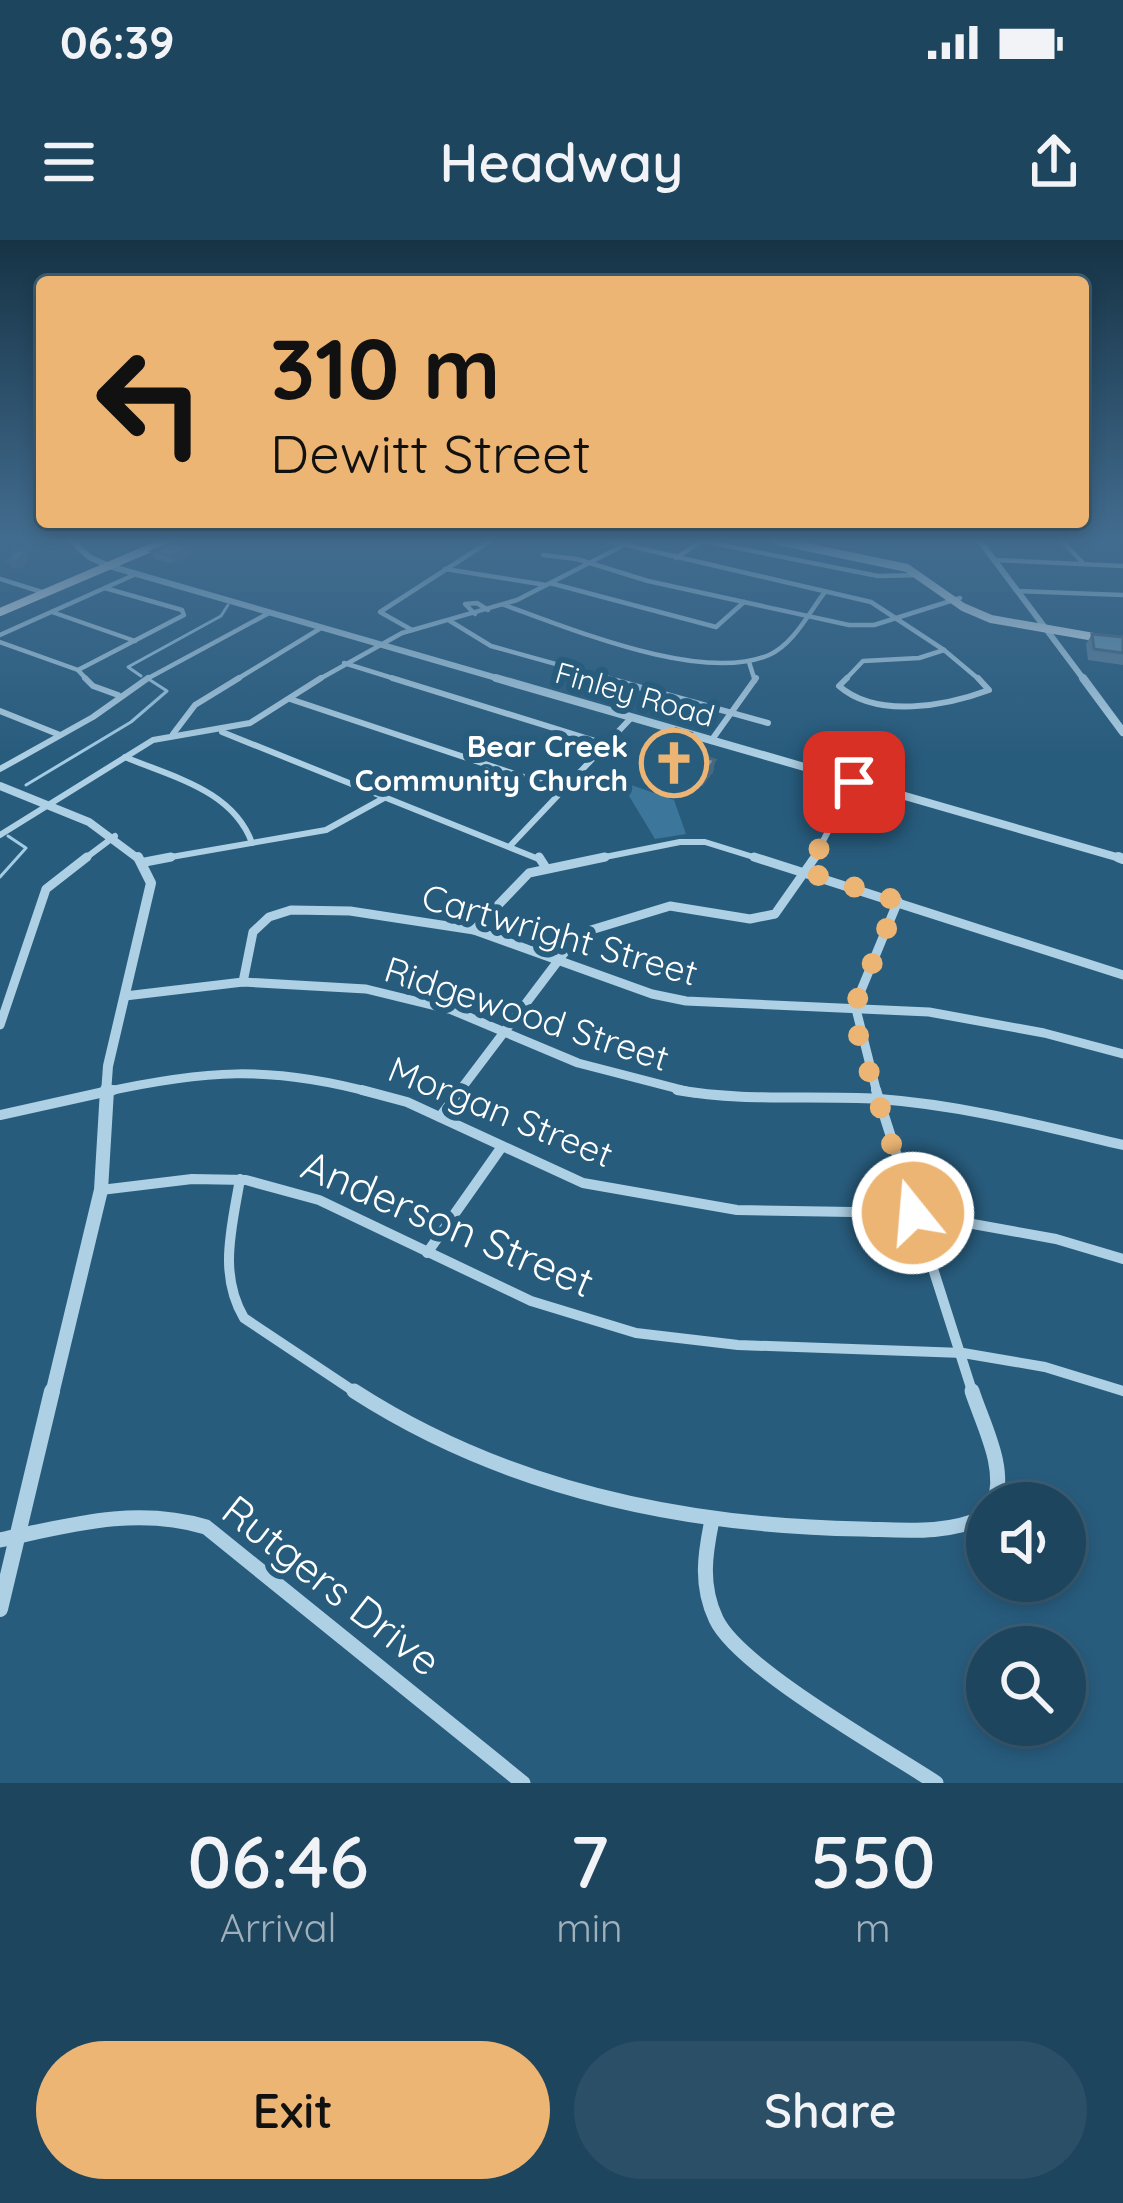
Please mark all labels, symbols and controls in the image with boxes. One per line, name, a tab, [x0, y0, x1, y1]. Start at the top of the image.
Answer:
text: 06:39	[60, 14, 175, 70]
text: Headway	[440, 128, 683, 196]
icon: menu	[36, 129, 102, 195]
icon: share	[1021, 129, 1087, 195]
text: 310 m	[270, 315, 500, 420]
icon: left	[72, 324, 228, 480]
text: Dewitt Street	[270, 419, 591, 487]
street label: Finley Road	[551, 653, 719, 735]
place label: Bear Creek Community Church	[355, 727, 628, 799]
church icon: Bear Creek Community Church	[639, 728, 709, 798]
pin	[803, 731, 905, 833]
icon: arrive	[821, 749, 887, 815]
street label: Cartwright Street	[417, 873, 703, 995]
street label: Ridgewood Street	[379, 946, 675, 1080]
street label: Morgan Street	[382, 1046, 620, 1176]
street label: Anderson Street	[294, 1138, 602, 1308]
position arrow	[850, 1150, 976, 1276]
map controls	[966, 1482, 1086, 1746]
button: sound	[966, 1482, 1086, 1602]
street label: Rutgers Drive	[212, 1483, 452, 1687]
button: search	[966, 1626, 1086, 1746]
text: 06:46	[188, 1816, 369, 1906]
text: 7	[570, 1816, 609, 1906]
text: 550	[810, 1816, 935, 1906]
text: Arrival	[220, 1903, 336, 1952]
text: min	[556, 1903, 623, 1952]
text: m	[855, 1903, 891, 1952]
button: Exit	[36, 2041, 550, 2179]
button: Share	[574, 2041, 1087, 2179]

